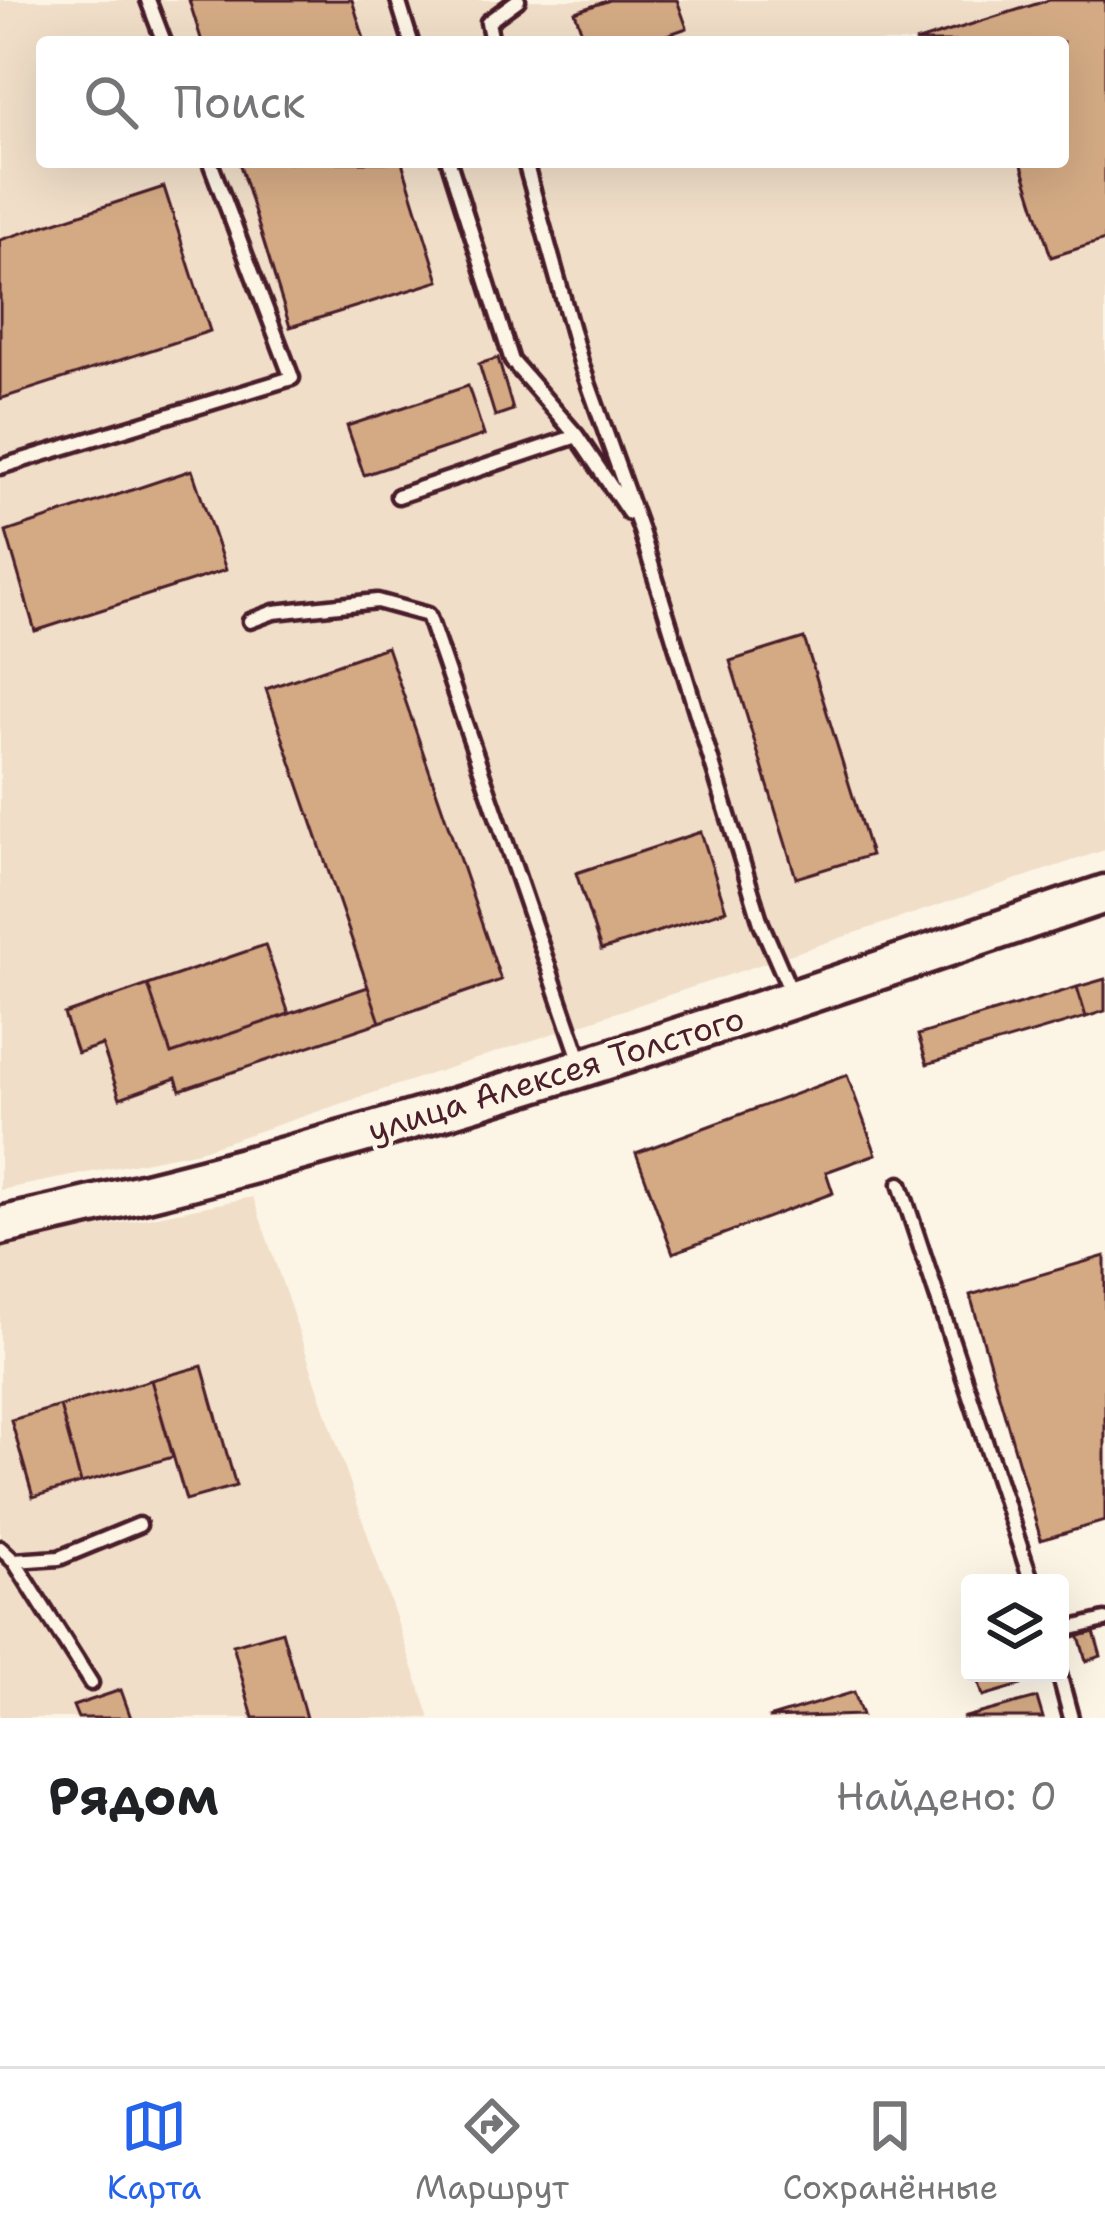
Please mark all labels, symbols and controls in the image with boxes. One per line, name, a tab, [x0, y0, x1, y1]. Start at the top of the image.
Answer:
search box	[36, 36, 1069, 168]
icon: search	[78, 69, 144, 135]
text: Поиск	[174, 72, 305, 132]
street label: улица Алексея Толстого	[362, 995, 750, 1153]
map controls	[961, 1574, 1069, 1682]
button: layers	[961, 1574, 1069, 1682]
text: Рядом	[48, 1762, 219, 1830]
text: Найдено: 0	[836, 1770, 1057, 1822]
tab: Карта	[107, 2093, 201, 2210]
tab: Маршрут	[415, 2093, 569, 2210]
tab: Сохранённые	[783, 2093, 998, 2210]

